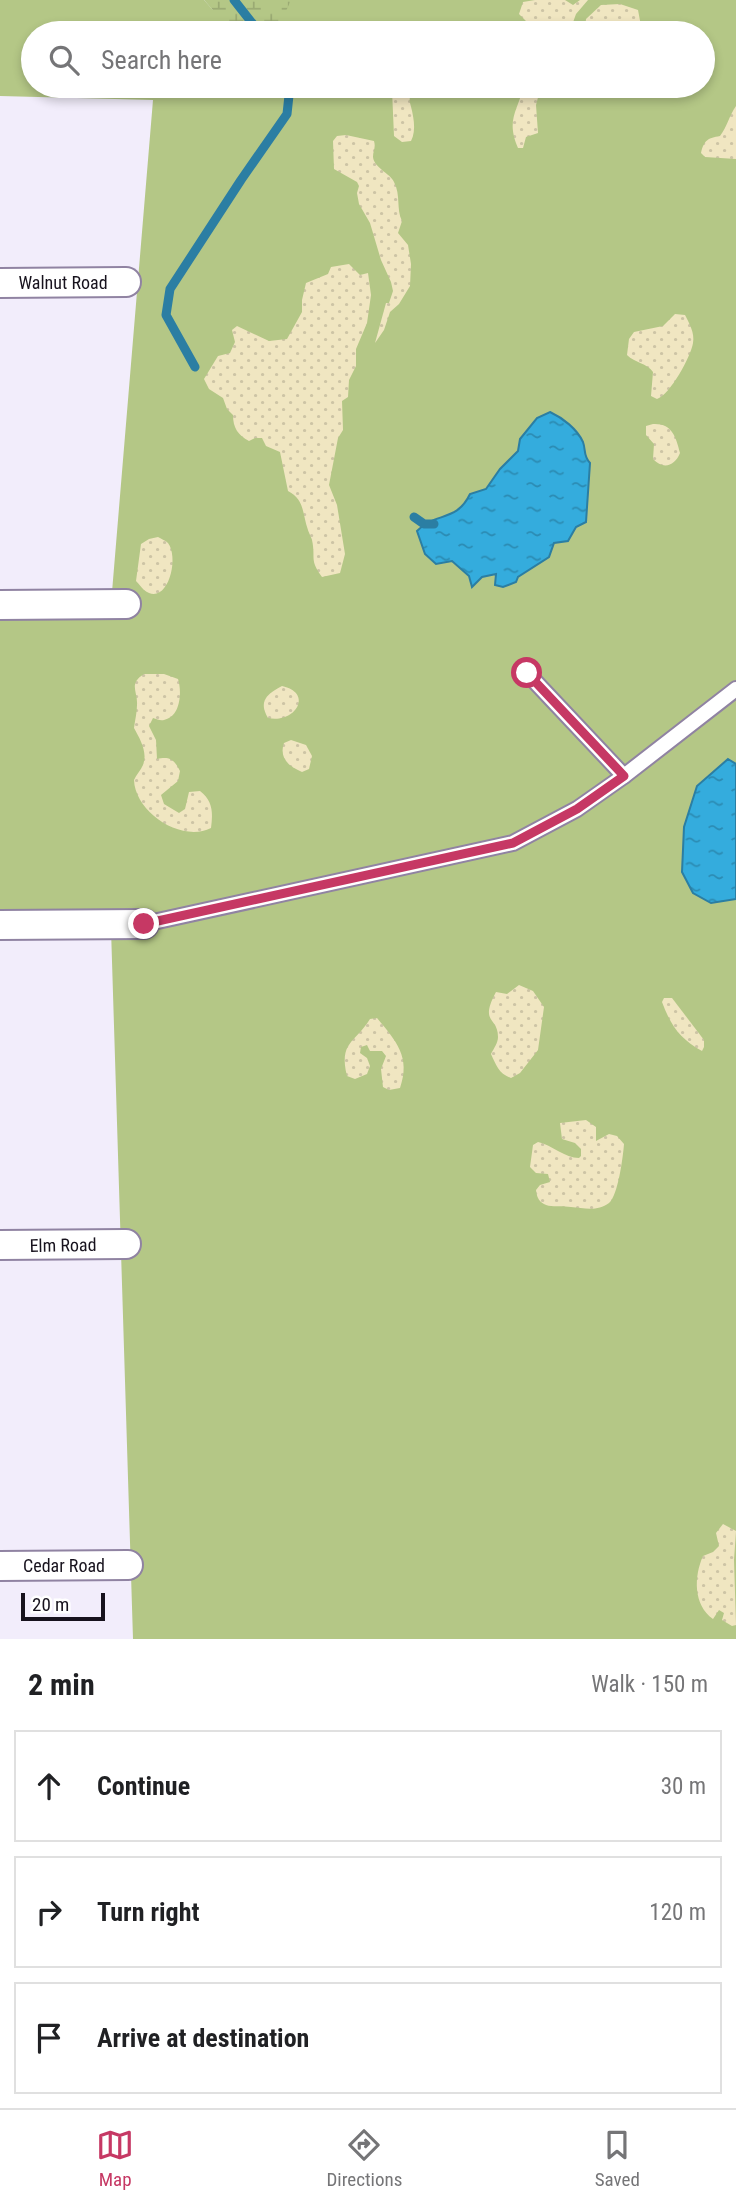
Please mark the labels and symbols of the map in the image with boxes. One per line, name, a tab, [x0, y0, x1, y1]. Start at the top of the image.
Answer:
street label: Walnut Road	[18, 272, 108, 293]
route start	[511, 657, 542, 688]
route end	[128, 908, 159, 939]
street label: Elm Road	[29, 1234, 97, 1256]
street label: Cedar Road	[23, 1555, 105, 1576]
scale bar	[21, 1590, 105, 1622]

